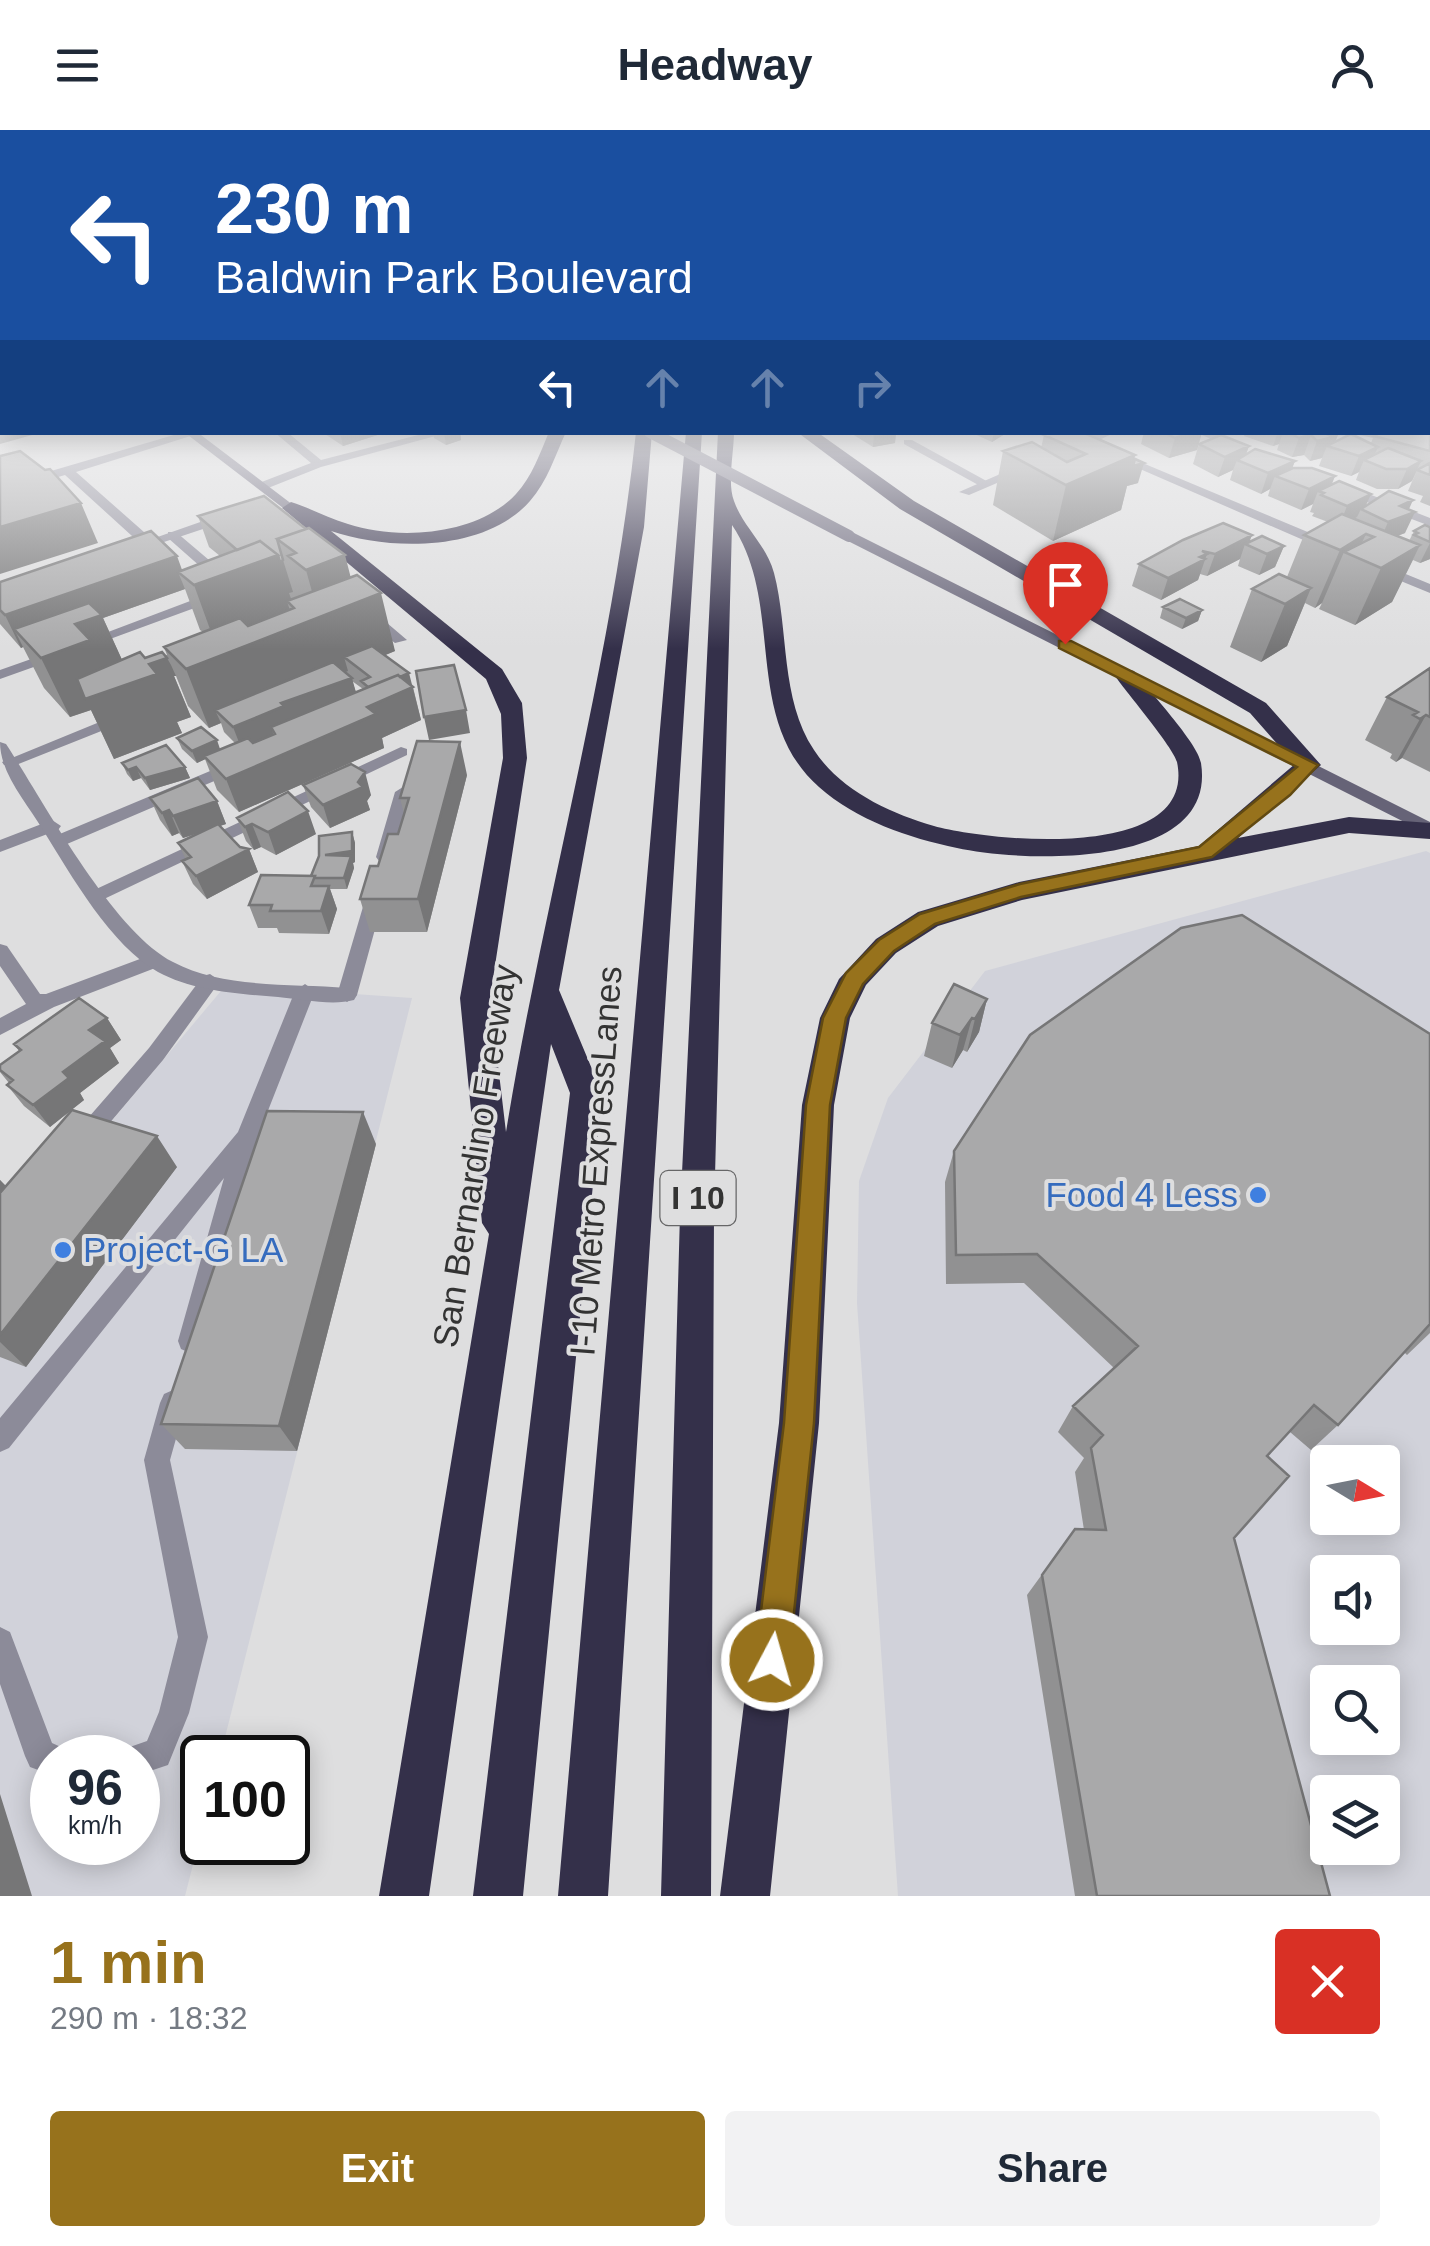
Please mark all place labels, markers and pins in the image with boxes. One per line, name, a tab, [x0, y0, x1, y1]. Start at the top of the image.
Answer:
pin	[1023, 542, 1108, 645]
place label: Food 4 Less	[1045, 1175, 1238, 1214]
marker: Food 4 Less	[1247, 1184, 1269, 1206]
place label: Project-G LA	[83, 1230, 284, 1269]
marker: Project-G LA	[52, 1239, 74, 1261]

